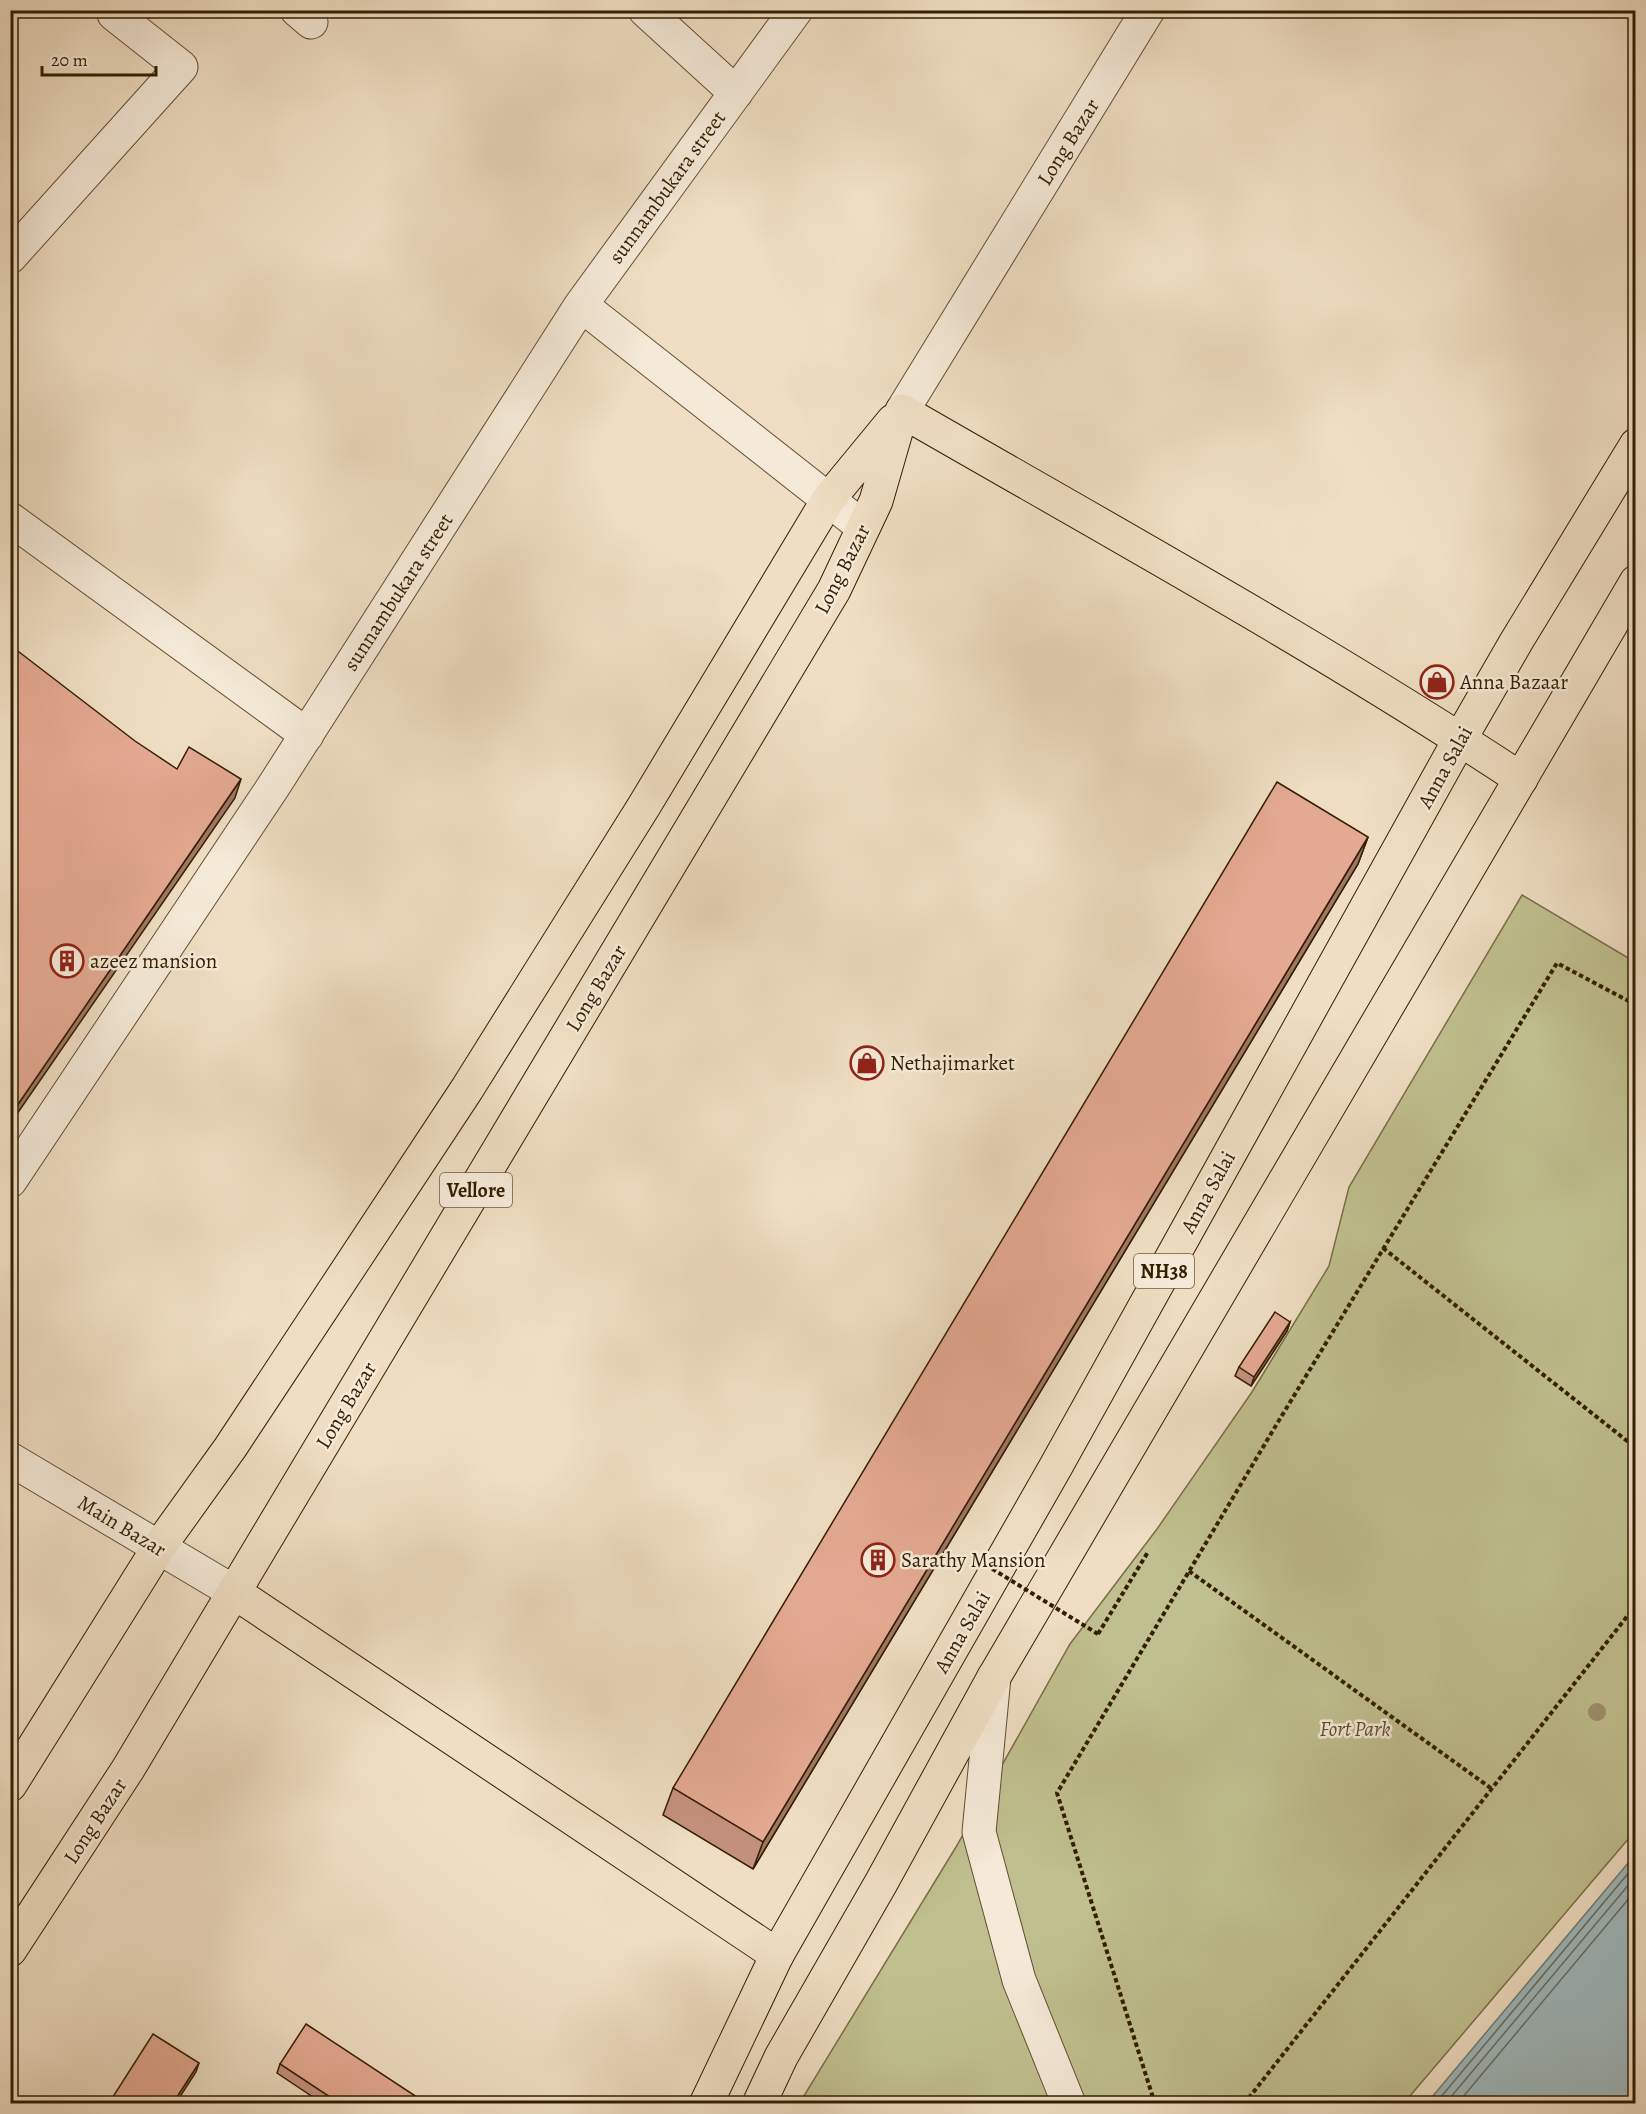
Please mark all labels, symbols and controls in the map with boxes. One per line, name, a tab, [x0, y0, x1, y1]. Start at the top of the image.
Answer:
scale bar	[42, 39, 156, 77]
text: 20 m	[51, 48, 88, 72]
street label: Long Bazar	[1030, 93, 1106, 191]
street label: sunnambukara street	[602, 105, 732, 269]
street label: sunnambukara street	[337, 508, 460, 676]
street label: Long Bazar	[807, 519, 877, 619]
shop icon: Anna Bazaar	[1419, 664, 1455, 700]
place label: Anna Bazaar	[1459, 668, 1568, 696]
street label: Anna Salai	[1410, 721, 1479, 814]
street label: Long Bazar	[559, 939, 633, 1037]
building icon: azeez mansion	[49, 943, 85, 979]
place label: azeez mansion	[90, 947, 217, 975]
shop icon: Nethajimarket	[849, 1045, 885, 1081]
place label: Nethajimarket	[890, 1049, 1015, 1077]
street label: Anna Salai	[1173, 1146, 1242, 1239]
road number: Vellore	[440, 1173, 512, 1207]
road number: NH38	[1134, 1254, 1194, 1288]
street label: Long Bazar	[309, 1356, 383, 1454]
street label: Main Bazar	[72, 1489, 172, 1563]
building icon: Sarathy Mansion	[860, 1542, 896, 1578]
place label: Sarathy Mansion	[901, 1546, 1046, 1574]
street label: Anna Salai	[927, 1586, 997, 1679]
park label: Fort Park	[1319, 1715, 1391, 1743]
street label: Long Bazar	[57, 1773, 133, 1869]

